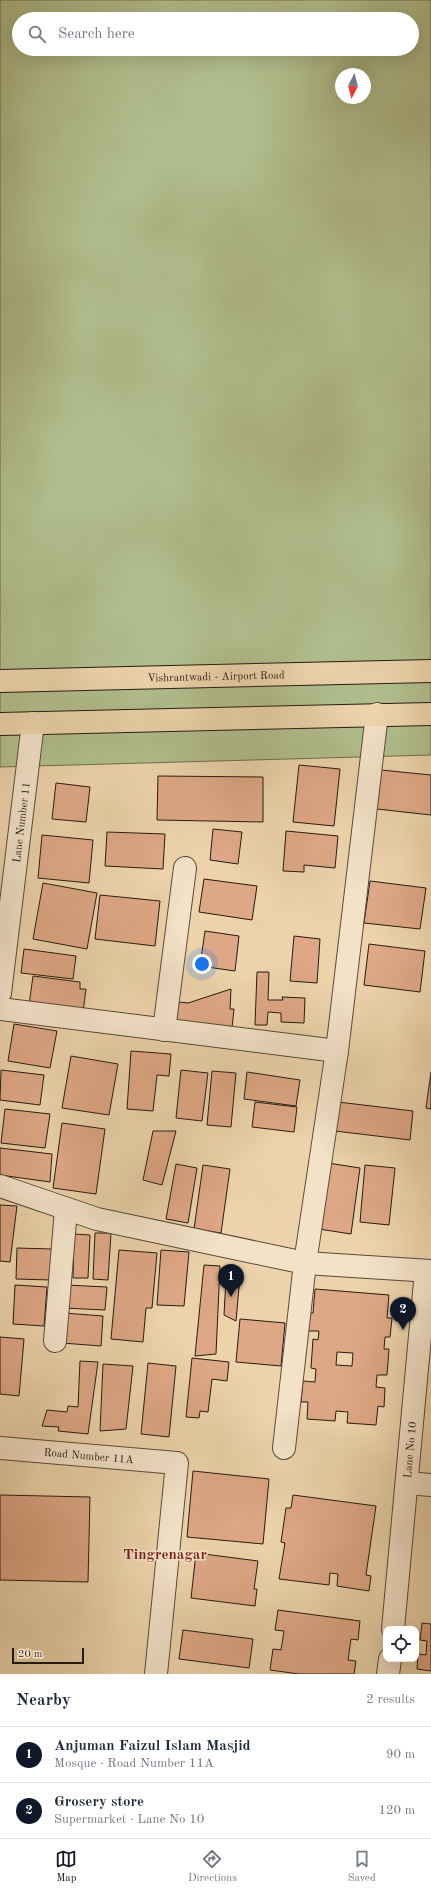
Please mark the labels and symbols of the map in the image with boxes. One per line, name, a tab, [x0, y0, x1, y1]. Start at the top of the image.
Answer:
north arrow	[335, 68, 371, 104]
street label: Vishrantwadi - Airport Road	[147, 670, 285, 685]
street label: Lane Number 11	[12, 782, 33, 863]
your location	[192, 954, 212, 974]
pin: 1	[218, 1264, 244, 1297]
pin: 2	[390, 1297, 416, 1330]
street label: Lane No 10	[403, 1421, 419, 1479]
street label: Road Number 11A	[43, 1448, 135, 1466]
district label: Tingrenagar	[123, 1548, 207, 1563]
scale bar	[12, 1646, 84, 1665]

